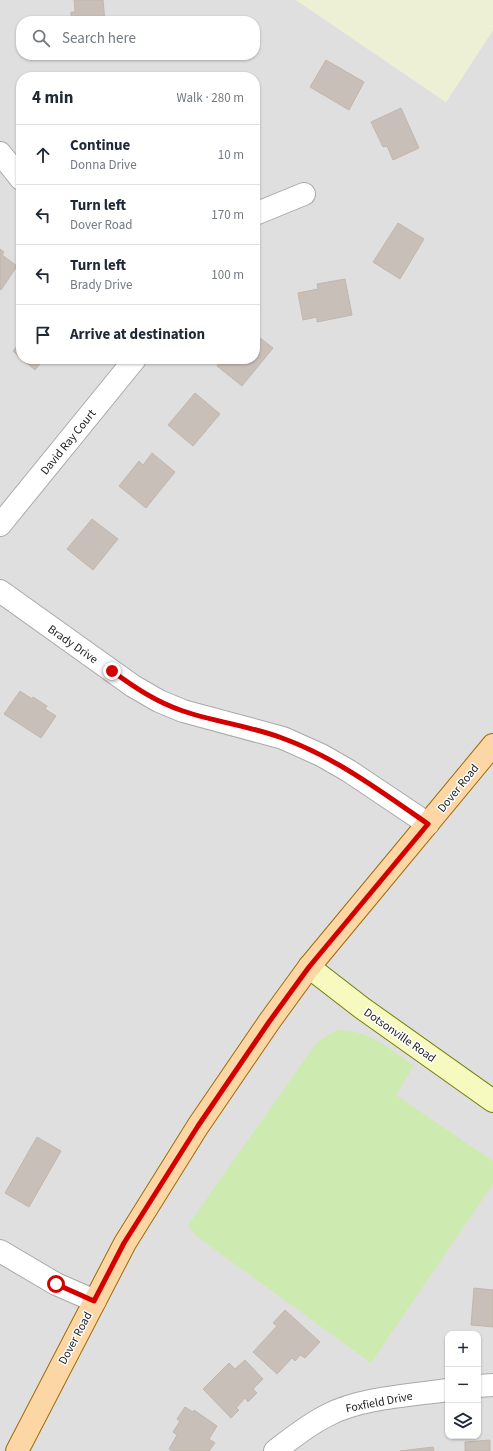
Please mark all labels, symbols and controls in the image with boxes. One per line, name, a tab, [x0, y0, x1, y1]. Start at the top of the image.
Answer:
search box	[16, 16, 260, 60]
icon: search	[30, 27, 52, 49]
text: Search here	[62, 28, 136, 49]
text: 4 min	[32, 86, 73, 110]
text: Walk · 280 m	[176, 89, 244, 107]
text: Continue	[70, 135, 130, 156]
icon: ahead	[32, 144, 54, 166]
text: 10 m	[218, 146, 244, 164]
text: Donna Drive	[70, 156, 137, 174]
text: Turn left	[70, 195, 126, 216]
icon: left	[32, 204, 54, 226]
text: 170 m	[211, 206, 244, 224]
text: Dover Road	[70, 216, 132, 234]
text: Turn left	[70, 255, 126, 276]
icon: left	[32, 264, 54, 286]
text: 100 m	[211, 266, 244, 284]
text: Brady Drive	[70, 276, 132, 294]
icon: arrive	[32, 324, 54, 346]
text: Arrive at destination	[70, 324, 205, 345]
street label: David Ray Court	[37, 406, 100, 479]
street label: Brady Drive	[44, 621, 101, 668]
route end	[103, 662, 121, 680]
street label: Dover Road	[434, 761, 483, 816]
street label: Dotsonville Road	[360, 1004, 439, 1067]
route start	[47, 1275, 65, 1293]
street label: Dover Road	[54, 1309, 96, 1368]
map controls	[445, 1331, 481, 1439]
button: +	[445, 1331, 481, 1367]
button: −	[445, 1367, 481, 1403]
street label: Foxfield Drive	[344, 1388, 414, 1417]
button: layers	[445, 1403, 481, 1439]

